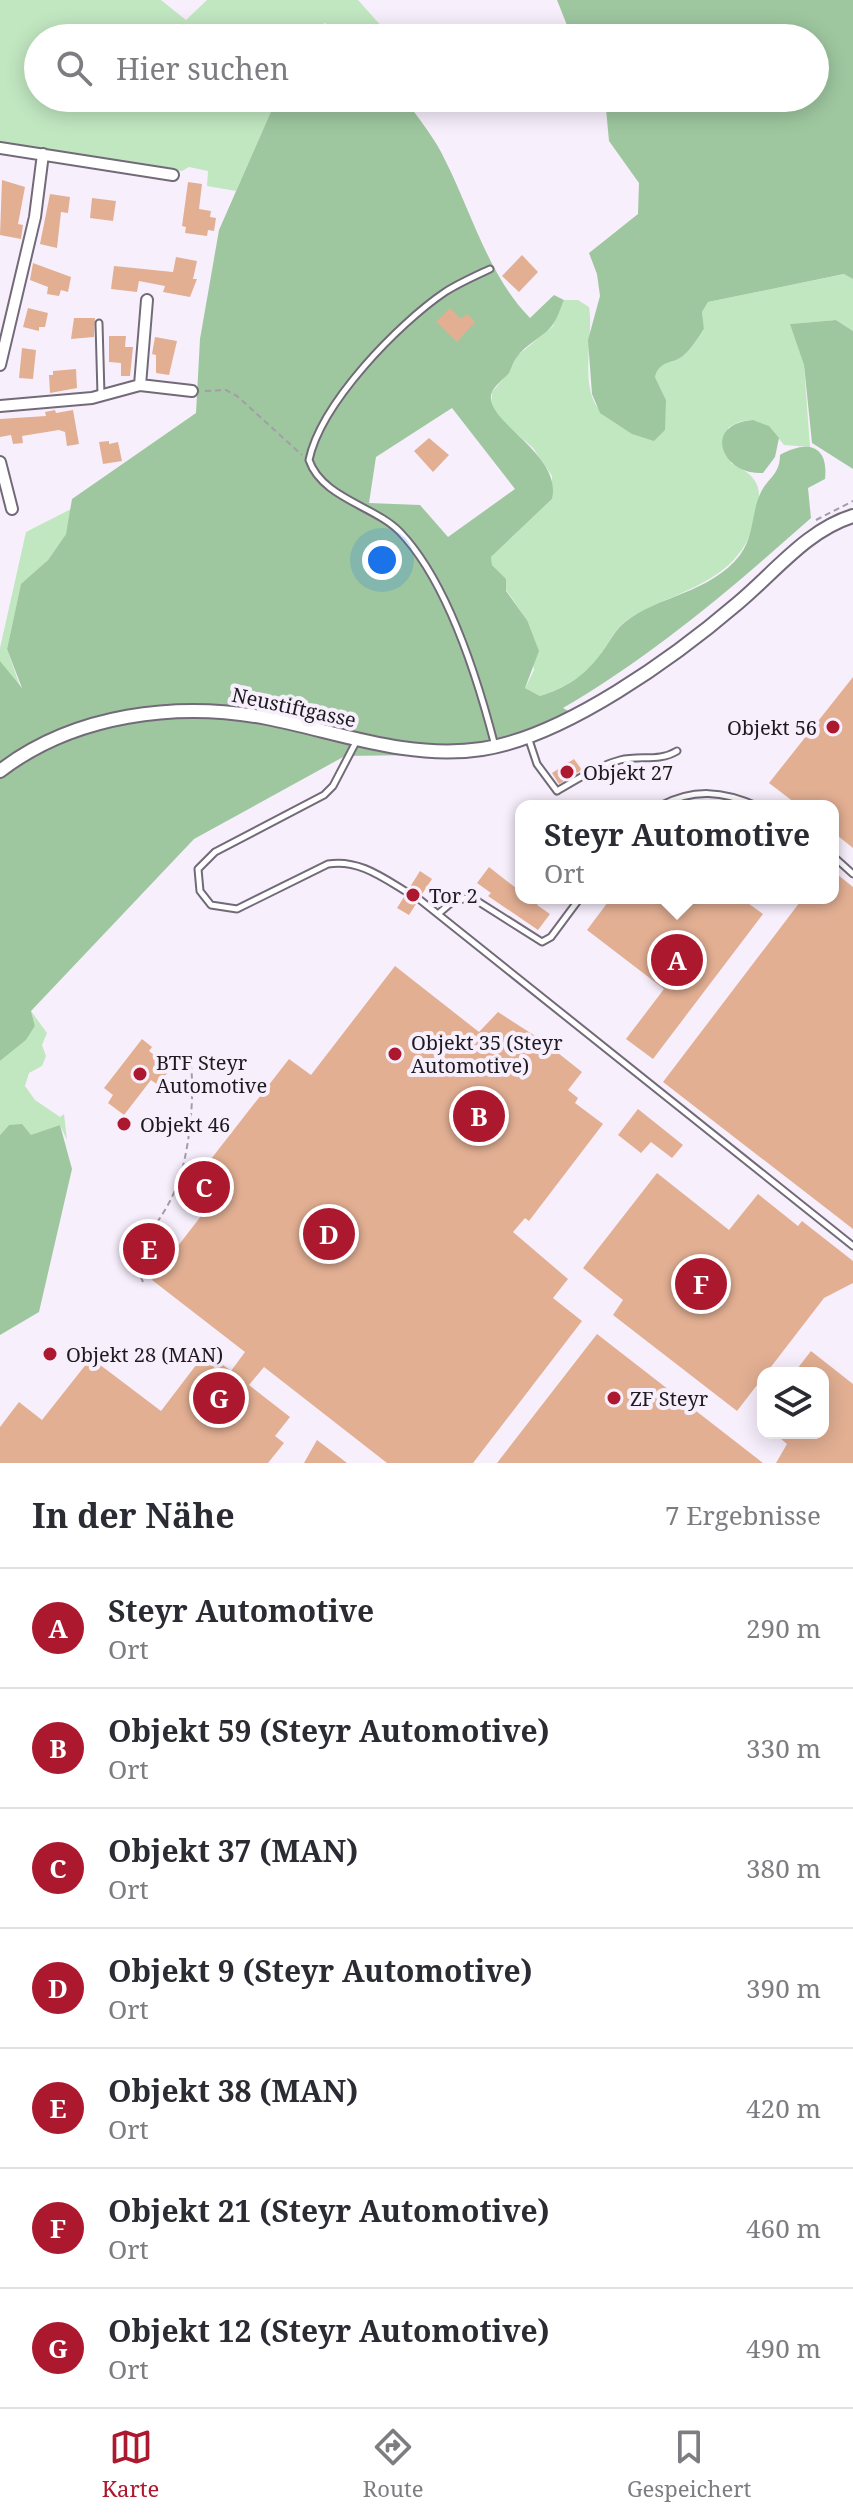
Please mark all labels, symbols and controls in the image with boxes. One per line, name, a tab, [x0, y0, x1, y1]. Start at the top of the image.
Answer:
search box	[24, 24, 829, 112]
icon: search	[52, 46, 96, 90]
text: Hier suchen	[116, 48, 289, 89]
your location	[362, 540, 402, 580]
street label: Neustiftgasse	[229, 681, 359, 733]
place label: Objekt 56	[727, 714, 817, 741]
marker: Objekt 56	[824, 718, 842, 736]
place label: Objekt 27	[583, 759, 673, 786]
marker: Objekt 27	[558, 763, 576, 781]
popup	[515, 800, 839, 904]
text: Steyr Automotive	[544, 814, 810, 855]
text: Ort	[544, 855, 585, 891]
place label: Tor 2	[429, 882, 478, 909]
marker: Tor 2	[404, 886, 422, 904]
pin: A	[651, 930, 703, 990]
place label: Objekt 35 (Steyr Automotive)	[411, 1029, 563, 1079]
marker: Objekt 35 (Steyr Automotive)	[386, 1045, 404, 1063]
place label: BTF Steyr Automotive	[156, 1049, 267, 1099]
marker: BTF Steyr Automotive	[131, 1065, 149, 1083]
pin: B	[453, 1086, 505, 1146]
place label: Objekt 46	[140, 1111, 230, 1138]
marker: Objekt 46	[115, 1115, 133, 1133]
pin: C	[178, 1157, 230, 1217]
pin: D	[303, 1204, 355, 1264]
pin: E	[123, 1219, 175, 1279]
pin: F	[675, 1254, 727, 1314]
place label: Objekt 28 (MAN)	[66, 1341, 223, 1368]
marker: Objekt 28 (MAN)	[41, 1345, 59, 1363]
map controls	[757, 1367, 829, 1439]
button: layers	[757, 1367, 829, 1439]
pin: G	[193, 1368, 245, 1428]
place label: ZF Steyr	[630, 1385, 709, 1412]
marker: ZF Steyr	[605, 1389, 623, 1407]
text: In der Nähe	[32, 1492, 235, 1538]
text: 7 Ergebnisse	[665, 1497, 821, 1533]
text: Steyr Automotive	[108, 1590, 374, 1631]
text: A	[48, 1610, 68, 1646]
text: 290 m	[746, 1610, 821, 1646]
text: Ort	[108, 1631, 149, 1667]
text: Objekt 59 (Steyr Automotive)	[108, 1710, 550, 1751]
text: B	[49, 1730, 67, 1766]
text: 330 m	[746, 1730, 821, 1766]
text: Ort	[108, 1751, 149, 1787]
text: Objekt 37 (MAN)	[108, 1830, 358, 1871]
text: C	[49, 1850, 67, 1886]
text: 380 m	[746, 1850, 821, 1886]
text: Ort	[108, 1871, 149, 1907]
text: Objekt 9 (Steyr Automotive)	[108, 1950, 533, 1991]
text: D	[48, 1970, 68, 2006]
text: 390 m	[746, 1970, 821, 2006]
text: Ort	[108, 1991, 149, 2027]
text: Objekt 38 (MAN)	[108, 2070, 358, 2111]
text: E	[50, 2090, 66, 2126]
text: 420 m	[746, 2090, 821, 2126]
text: Ort	[108, 2111, 149, 2147]
text: Objekt 21 (Steyr Automotive)	[108, 2190, 550, 2231]
text: F	[50, 2210, 66, 2246]
text: 460 m	[746, 2210, 821, 2246]
text: Ort	[108, 2231, 149, 2267]
text: Objekt 12 (Steyr Automotive)	[108, 2310, 550, 2351]
text: G	[48, 2330, 68, 2366]
text: 490 m	[746, 2330, 821, 2366]
text: Ort	[108, 2351, 149, 2387]
tab: Karte	[102, 2425, 159, 2503]
tab: Route	[363, 2425, 423, 2503]
tab: Gespeichert	[627, 2425, 751, 2503]

